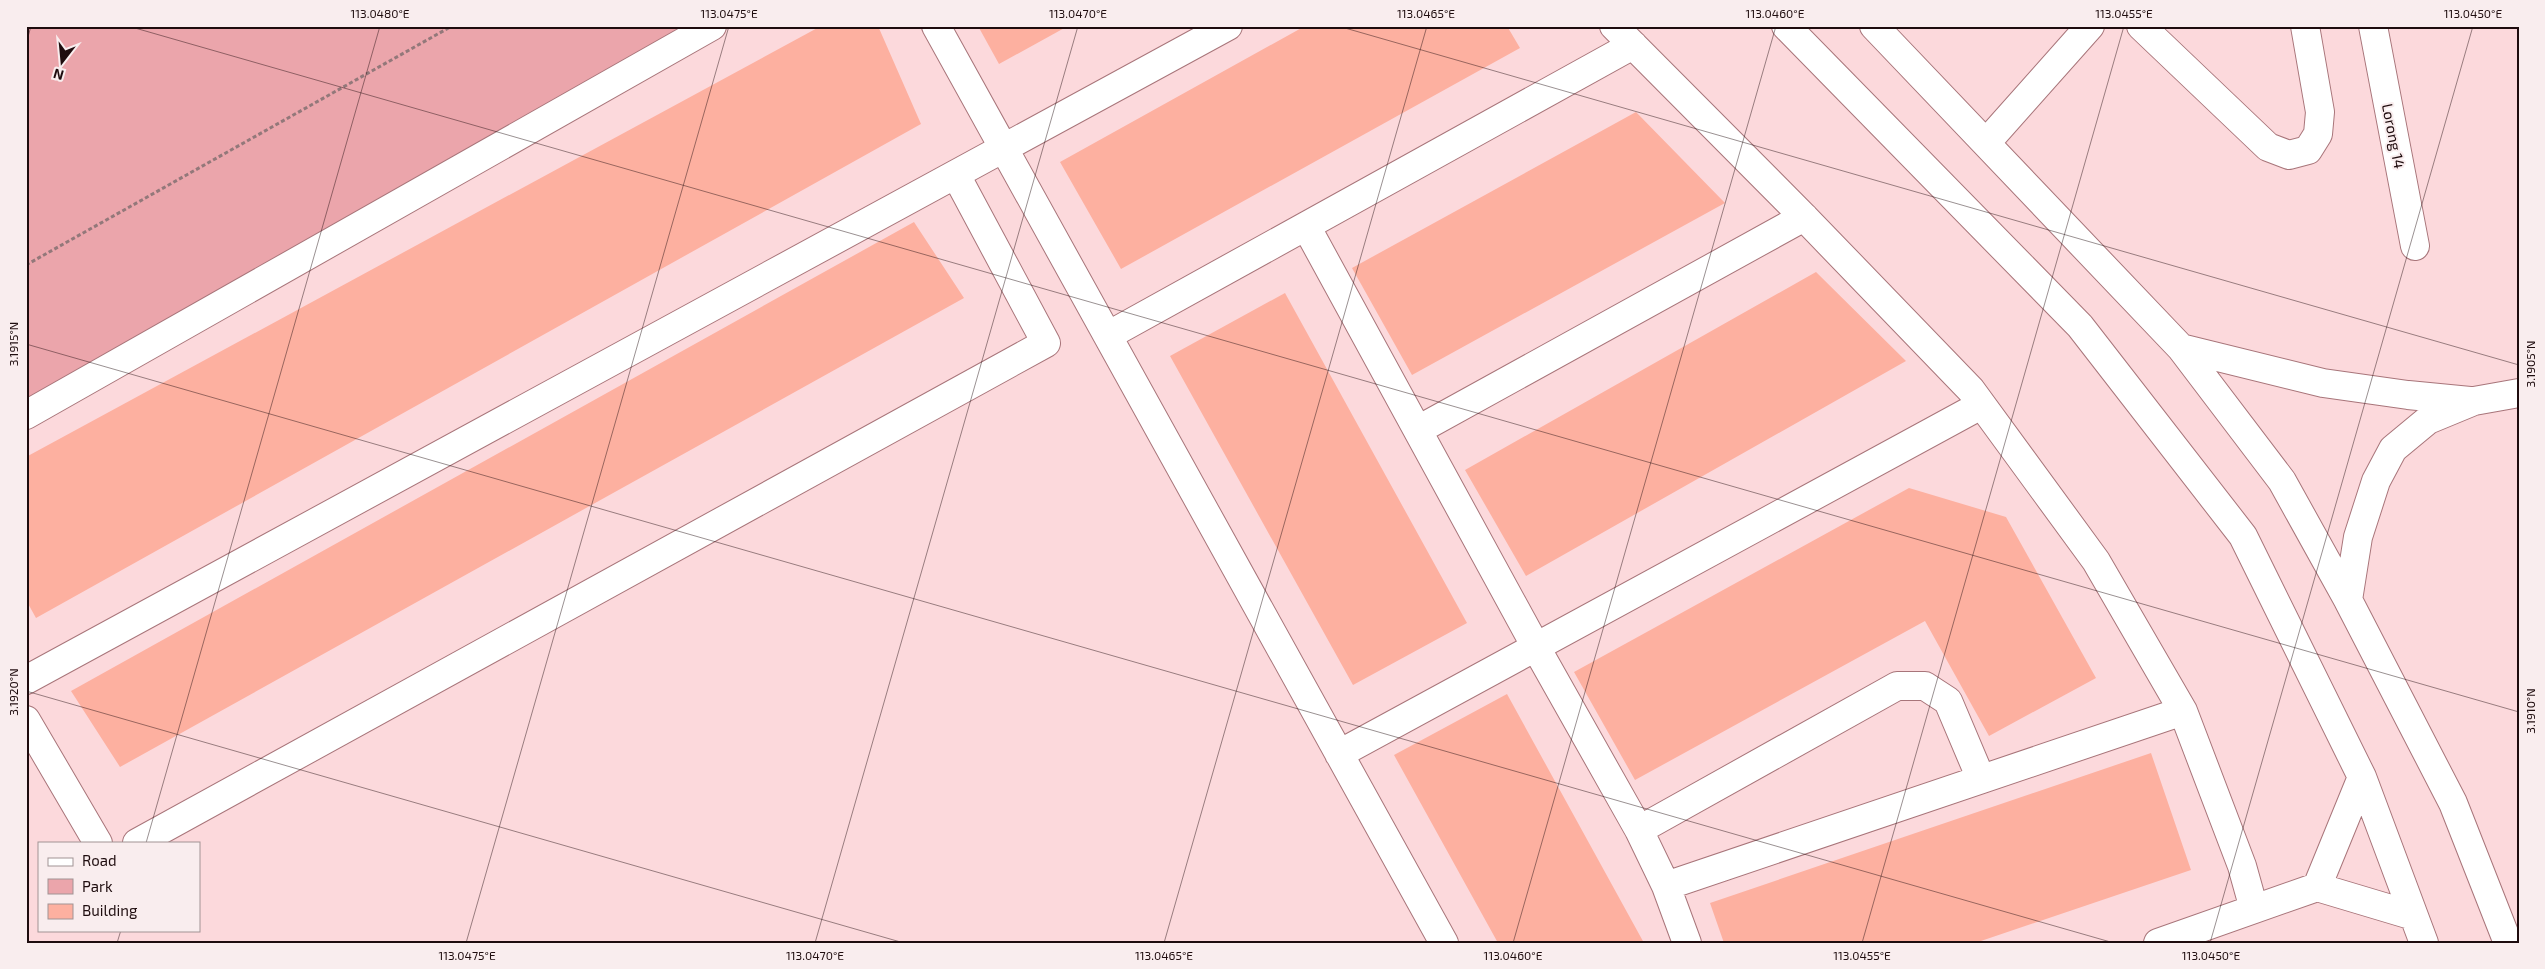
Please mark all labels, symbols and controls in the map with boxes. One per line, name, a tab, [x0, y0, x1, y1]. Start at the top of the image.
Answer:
text: 113.0480°E	[350, 6, 410, 20]
text: 113.0475°E	[700, 6, 758, 20]
text: 113.0470°E	[1049, 6, 1107, 20]
text: 113.0465°E	[1397, 6, 1455, 20]
text: 113.0460°E	[1746, 6, 1805, 20]
text: 113.0455°E	[2095, 6, 2153, 20]
text: 113.0450°E	[2444, 6, 2502, 20]
north arrow	[38, 38, 88, 88]
text: N	[51, 65, 65, 85]
street label: Lorong 14	[2379, 102, 2409, 170]
text: 3.1915°N	[6, 322, 20, 366]
text: 3.1905°N	[2523, 340, 2537, 388]
text: 3.1920°N	[6, 668, 20, 716]
text: 3.1910°N	[2523, 688, 2537, 734]
legend	[38, 842, 200, 932]
text: Road	[82, 851, 117, 869]
text: Park	[82, 877, 113, 895]
text: Building	[82, 901, 138, 919]
text: 113.0475°E	[438, 948, 496, 962]
text: 113.0470°E	[786, 948, 844, 962]
text: 113.0465°E	[1135, 948, 1193, 962]
text: 113.0460°E	[1484, 948, 1543, 962]
text: 113.0455°E	[1833, 948, 1891, 962]
text: 113.0450°E	[2182, 948, 2240, 962]

